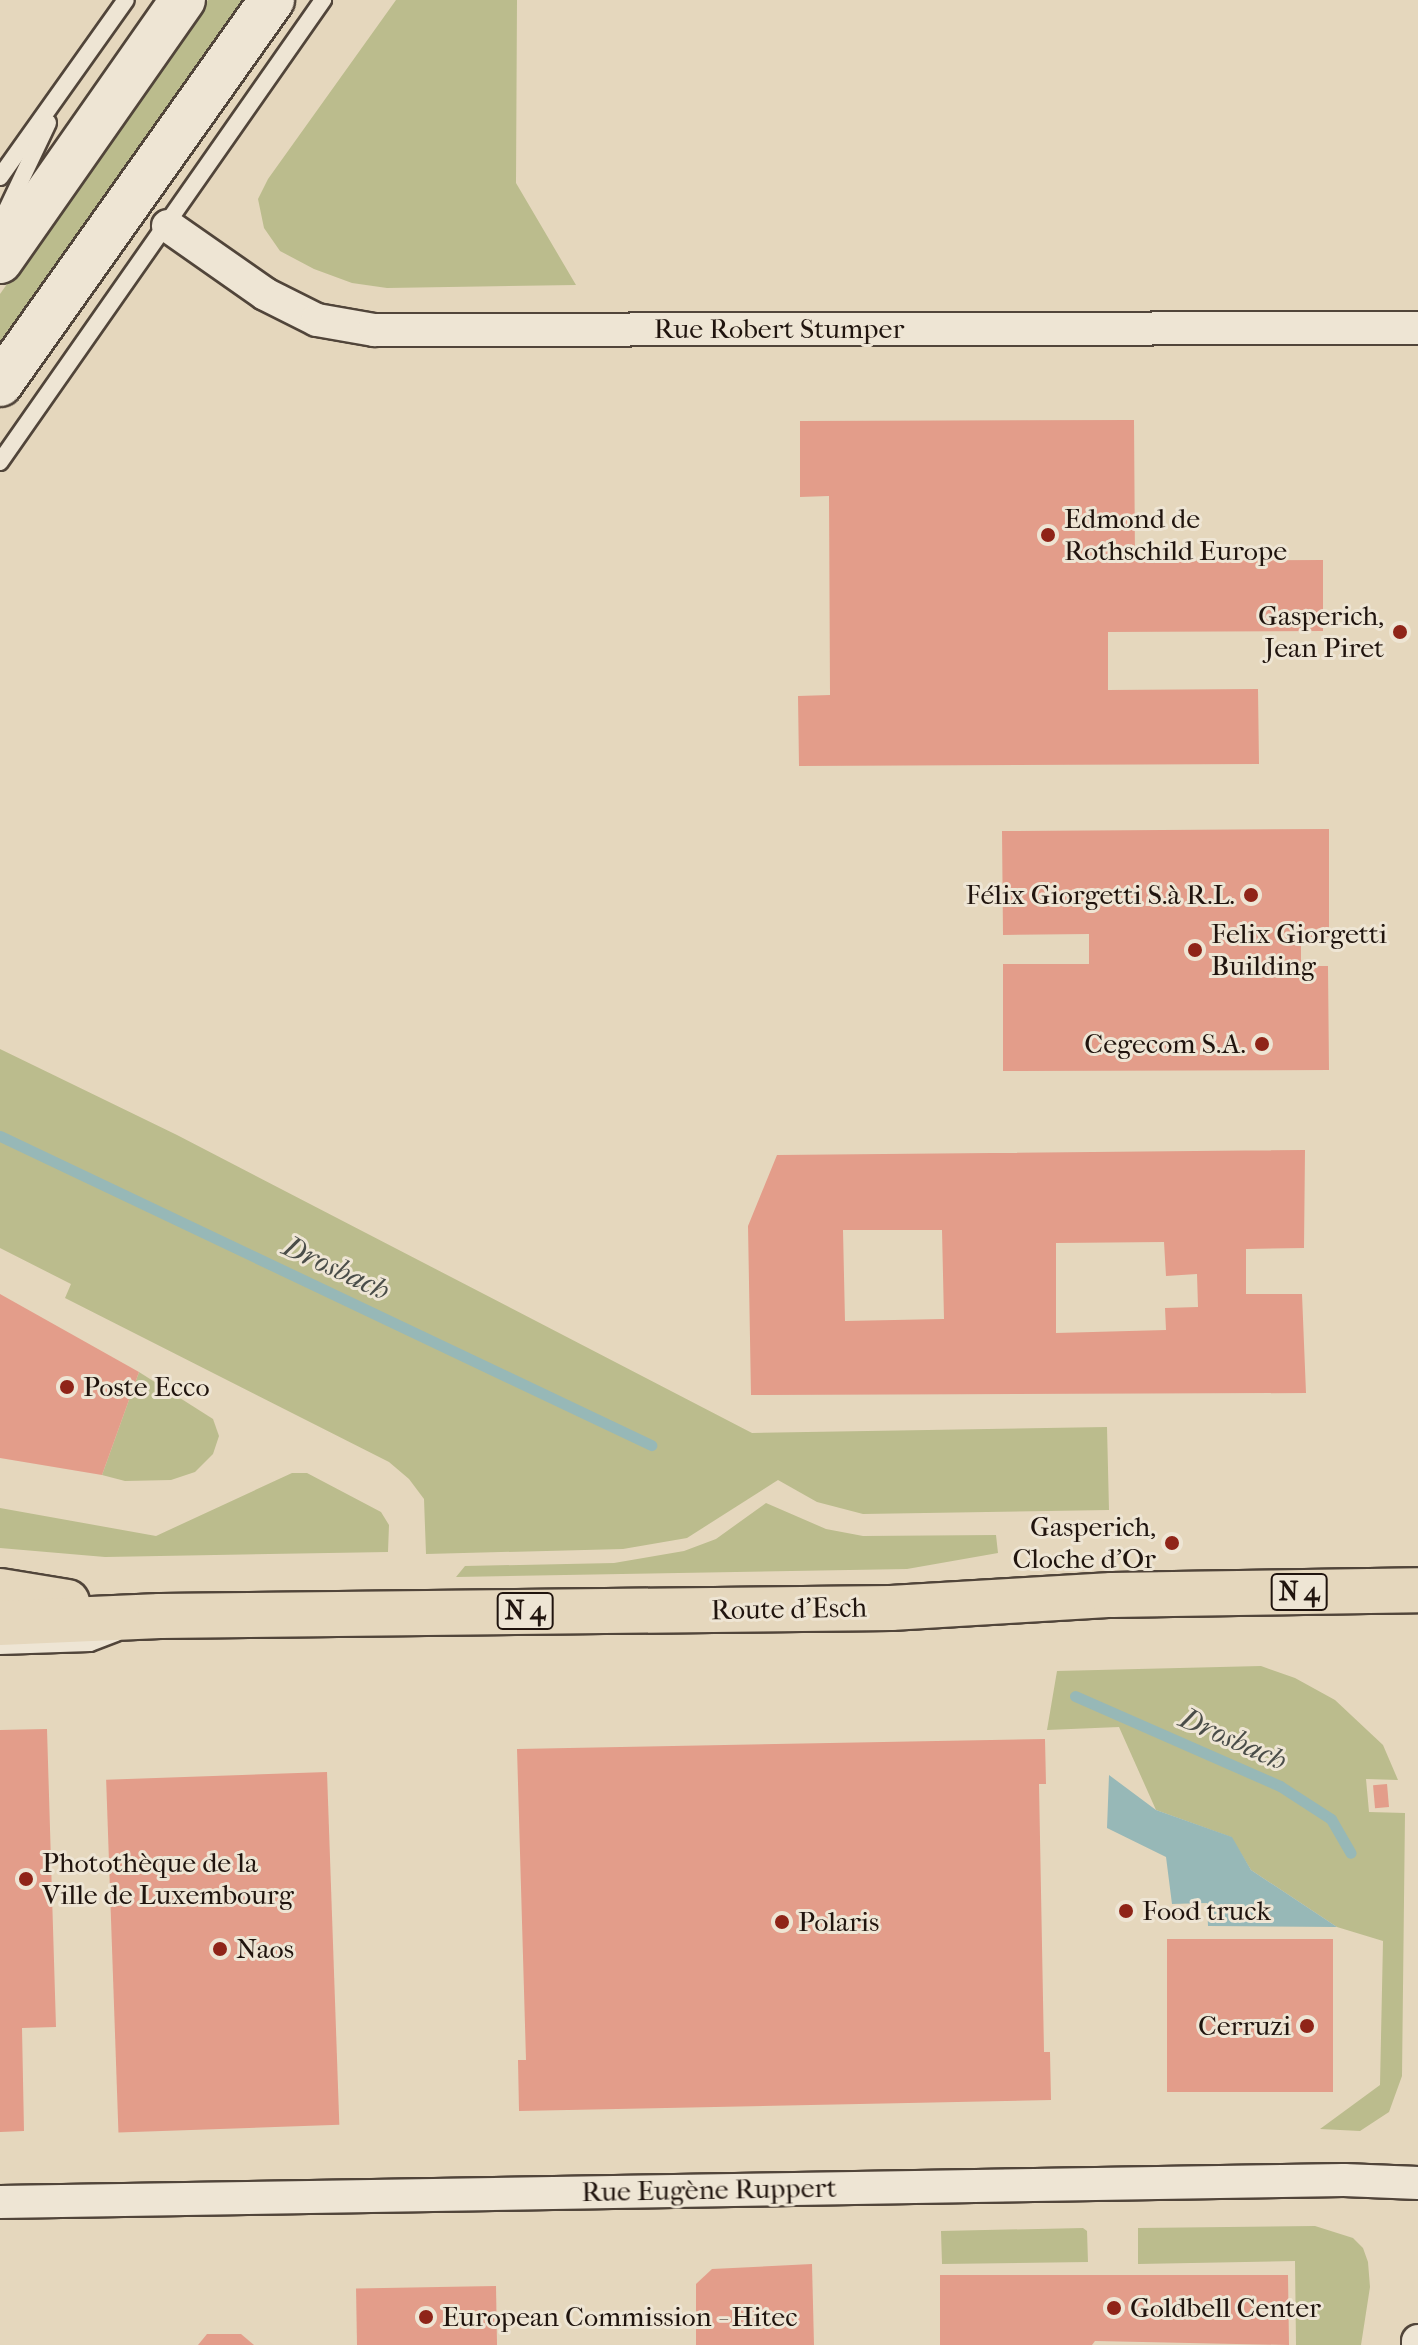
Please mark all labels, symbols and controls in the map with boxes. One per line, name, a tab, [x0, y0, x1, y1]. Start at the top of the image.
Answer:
street label: Rue Robert Stumper	[654, 312, 904, 346]
place label: Edmond de Rothschild Europe	[1064, 502, 1287, 568]
marker: Edmond de Rothschild Europe	[1039, 526, 1057, 544]
place label: Gasperich, Jean Piret	[1258, 599, 1384, 665]
marker: Gasperich, Jean Piret	[1391, 623, 1409, 641]
place label: Félix Giorgetti S.à R.L.	[966, 878, 1235, 912]
marker: Félix Giorgetti S.à R.L.	[1242, 886, 1260, 904]
place label: Felix Giorgetti Building	[1211, 917, 1387, 983]
marker: Felix Giorgetti Building	[1186, 941, 1204, 959]
place label: Cegecom S.A.	[1084, 1027, 1246, 1061]
marker: Cegecom S.A.	[1253, 1035, 1271, 1053]
water label: Drosbach	[277, 1229, 395, 1309]
place label: Poste Ecco	[83, 1370, 210, 1404]
marker: Poste Ecco	[58, 1378, 76, 1396]
place label: Gasperich, Cloche d'Or	[1012, 1510, 1156, 1576]
marker: Gasperich, Cloche d'Or	[1163, 1534, 1181, 1552]
road number: N 4	[1269, 1570, 1329, 1614]
road number: N 4	[495, 1589, 555, 1633]
street label: Route d'Esch	[711, 1591, 867, 1627]
water label: Drosbach	[1174, 1701, 1292, 1779]
place label: Photothèque de la Ville de Luxembourg	[42, 1846, 294, 1912]
marker: Photothèque de la Ville de Luxembourg	[17, 1870, 35, 1888]
place label: Food truck	[1142, 1894, 1271, 1928]
marker: Food truck	[1117, 1902, 1135, 1920]
place label: Polaris	[798, 1905, 879, 1939]
marker: Polaris	[773, 1913, 791, 1931]
place label: Naos	[236, 1932, 294, 1966]
marker: Naos	[211, 1940, 229, 1958]
place label: Cerruzi	[1198, 2009, 1291, 2043]
marker: Cerruzi	[1298, 2017, 1316, 2035]
street label: Rue Eugène Ruppert	[581, 2171, 837, 2209]
place label: Goldbell Center	[1130, 2291, 1321, 2325]
marker: Goldbell Center	[1105, 2299, 1123, 2317]
place label: European Commission - Hitec	[442, 2300, 798, 2334]
marker: European Commission - Hitec	[417, 2308, 435, 2326]

